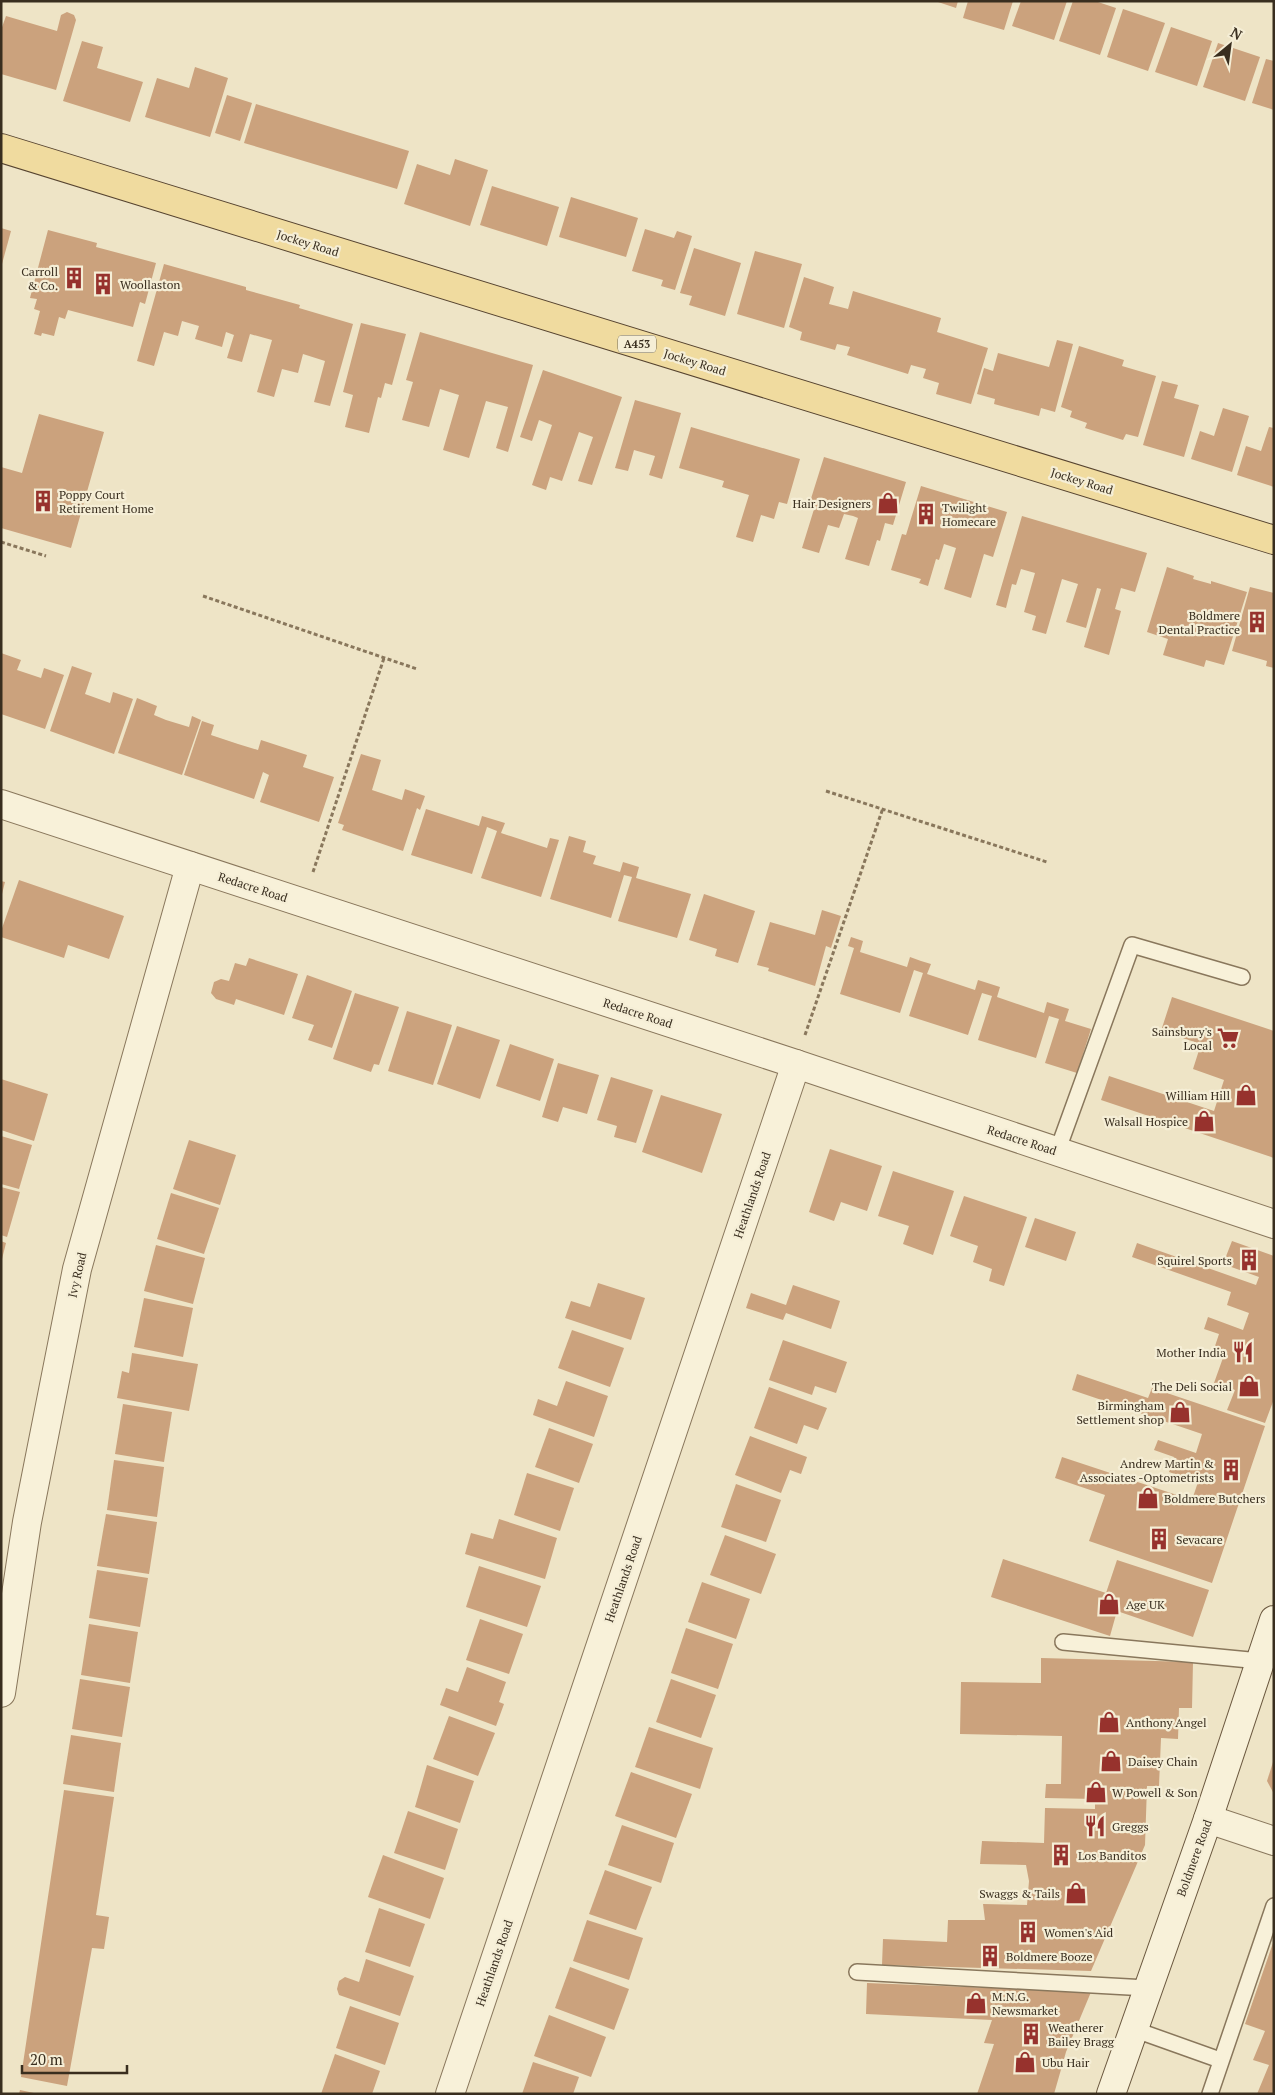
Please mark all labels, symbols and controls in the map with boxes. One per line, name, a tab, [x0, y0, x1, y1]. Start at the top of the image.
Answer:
north arrow	[1205, 20, 1255, 70]
text: N	[1227, 22, 1246, 44]
street label: Jockey Road	[275, 226, 341, 260]
place label: Carroll & Co.	[21, 264, 58, 293]
building icon: Carroll & Co.	[61, 265, 87, 291]
building icon: Woollaston	[90, 271, 116, 297]
place label: Woollaston	[120, 277, 180, 292]
road number: A453	[618, 336, 656, 352]
street label: Jockey Road	[662, 345, 728, 379]
street label: Jockey Road	[1049, 464, 1115, 498]
place label: Poppy Court Retirement Home	[59, 487, 154, 516]
building icon: Poppy Court Retirement Home	[30, 488, 56, 514]
shop icon: Hair Designers	[875, 490, 901, 516]
place label: Hair Designers	[792, 496, 871, 511]
place label: Twilight Homecare	[942, 500, 996, 529]
building icon: Twilight Homecare	[913, 501, 939, 527]
place label: Boldmere Dental Practice	[1158, 608, 1240, 637]
building icon: Boldmere Dental Practice	[1244, 609, 1270, 635]
street label: Redacre Road	[216, 869, 290, 905]
street label: Redacre Road	[601, 995, 675, 1031]
place label: Sainsbury's Local	[1152, 1024, 1212, 1053]
supermarket icon: Sainsbury's Local	[1215, 1025, 1241, 1051]
shop icon: William Hill	[1233, 1082, 1259, 1108]
place label: William Hill	[1165, 1088, 1230, 1103]
shop icon: Walsall Hospice	[1191, 1108, 1217, 1134]
place label: Walsall Hospice	[1104, 1114, 1188, 1129]
street label: Redacre Road	[985, 1122, 1059, 1158]
street label: Heathlands Road	[730, 1149, 774, 1240]
building icon: Squirel Sports	[1236, 1247, 1262, 1273]
street label: Ivy Road	[64, 1250, 90, 1299]
place label: Squirel Sports	[1157, 1253, 1232, 1268]
restaurant icon: Mother India	[1230, 1339, 1256, 1365]
place label: Mother India	[1156, 1345, 1226, 1360]
shop icon: The Deli Social	[1236, 1373, 1262, 1399]
place label: The Deli Social	[1152, 1379, 1232, 1394]
place label: Birmingham Settlement shop	[1076, 1398, 1165, 1427]
shop icon: Birmingham Settlement shop	[1167, 1399, 1193, 1425]
place label: Andrew Martin & Associates -Optometrists	[1080, 1456, 1215, 1485]
building icon: Andrew Martin & Associates -Optometrists	[1218, 1457, 1244, 1483]
shop icon: Boldmere Butchers	[1135, 1485, 1161, 1511]
place label: Boldmere Butchers	[1164, 1491, 1265, 1506]
building icon: Sevacare	[1146, 1526, 1172, 1552]
place label: Sevacare	[1176, 1532, 1223, 1547]
street label: Heathlands Road	[601, 1533, 645, 1624]
shop icon: Age UK	[1096, 1591, 1122, 1617]
place label: Age UK	[1126, 1597, 1165, 1612]
shop icon: Anthony Angel	[1096, 1709, 1122, 1735]
place label: Anthony Angel	[1126, 1715, 1207, 1730]
shop icon: Daisey Chain	[1098, 1748, 1124, 1774]
place label: Daisey Chain	[1128, 1754, 1198, 1769]
shop icon: W Powell & Son	[1083, 1779, 1109, 1805]
place label: W Powell & Son	[1112, 1785, 1198, 1800]
restaurant icon: Greggs	[1082, 1813, 1108, 1839]
street label: Boldmere Road	[1173, 1817, 1215, 1899]
place label: Greggs	[1112, 1819, 1149, 1834]
building icon: Los Banditos	[1048, 1842, 1074, 1868]
place label: Los Banditos	[1078, 1848, 1146, 1863]
shop icon: Swaggs & Tails	[1063, 1880, 1089, 1906]
place label: Swaggs & Tails	[979, 1886, 1060, 1901]
street label: Heathlands Road	[472, 1917, 516, 2008]
building icon: Women's Aid	[1015, 1919, 1041, 1945]
place label: Women's Aid	[1044, 1925, 1114, 1940]
building icon: Boldmere Booze	[977, 1943, 1003, 1969]
place label: Boldmere Booze	[1006, 1949, 1093, 1964]
place label: M.N.G. Newsmarket	[992, 1989, 1059, 2018]
shop icon: M.N.G. Newsmarket	[963, 1990, 989, 2016]
place label: Weatherer Bailey Bragg	[1048, 2020, 1115, 2049]
building icon: Weatherer Bailey Bragg	[1018, 2021, 1044, 2047]
scale bar	[22, 2042, 128, 2074]
text: 20 m	[30, 2049, 63, 2069]
shop icon: Ubu Hair	[1012, 2049, 1038, 2075]
place label: Ubu Hair	[1042, 2055, 1090, 2070]

